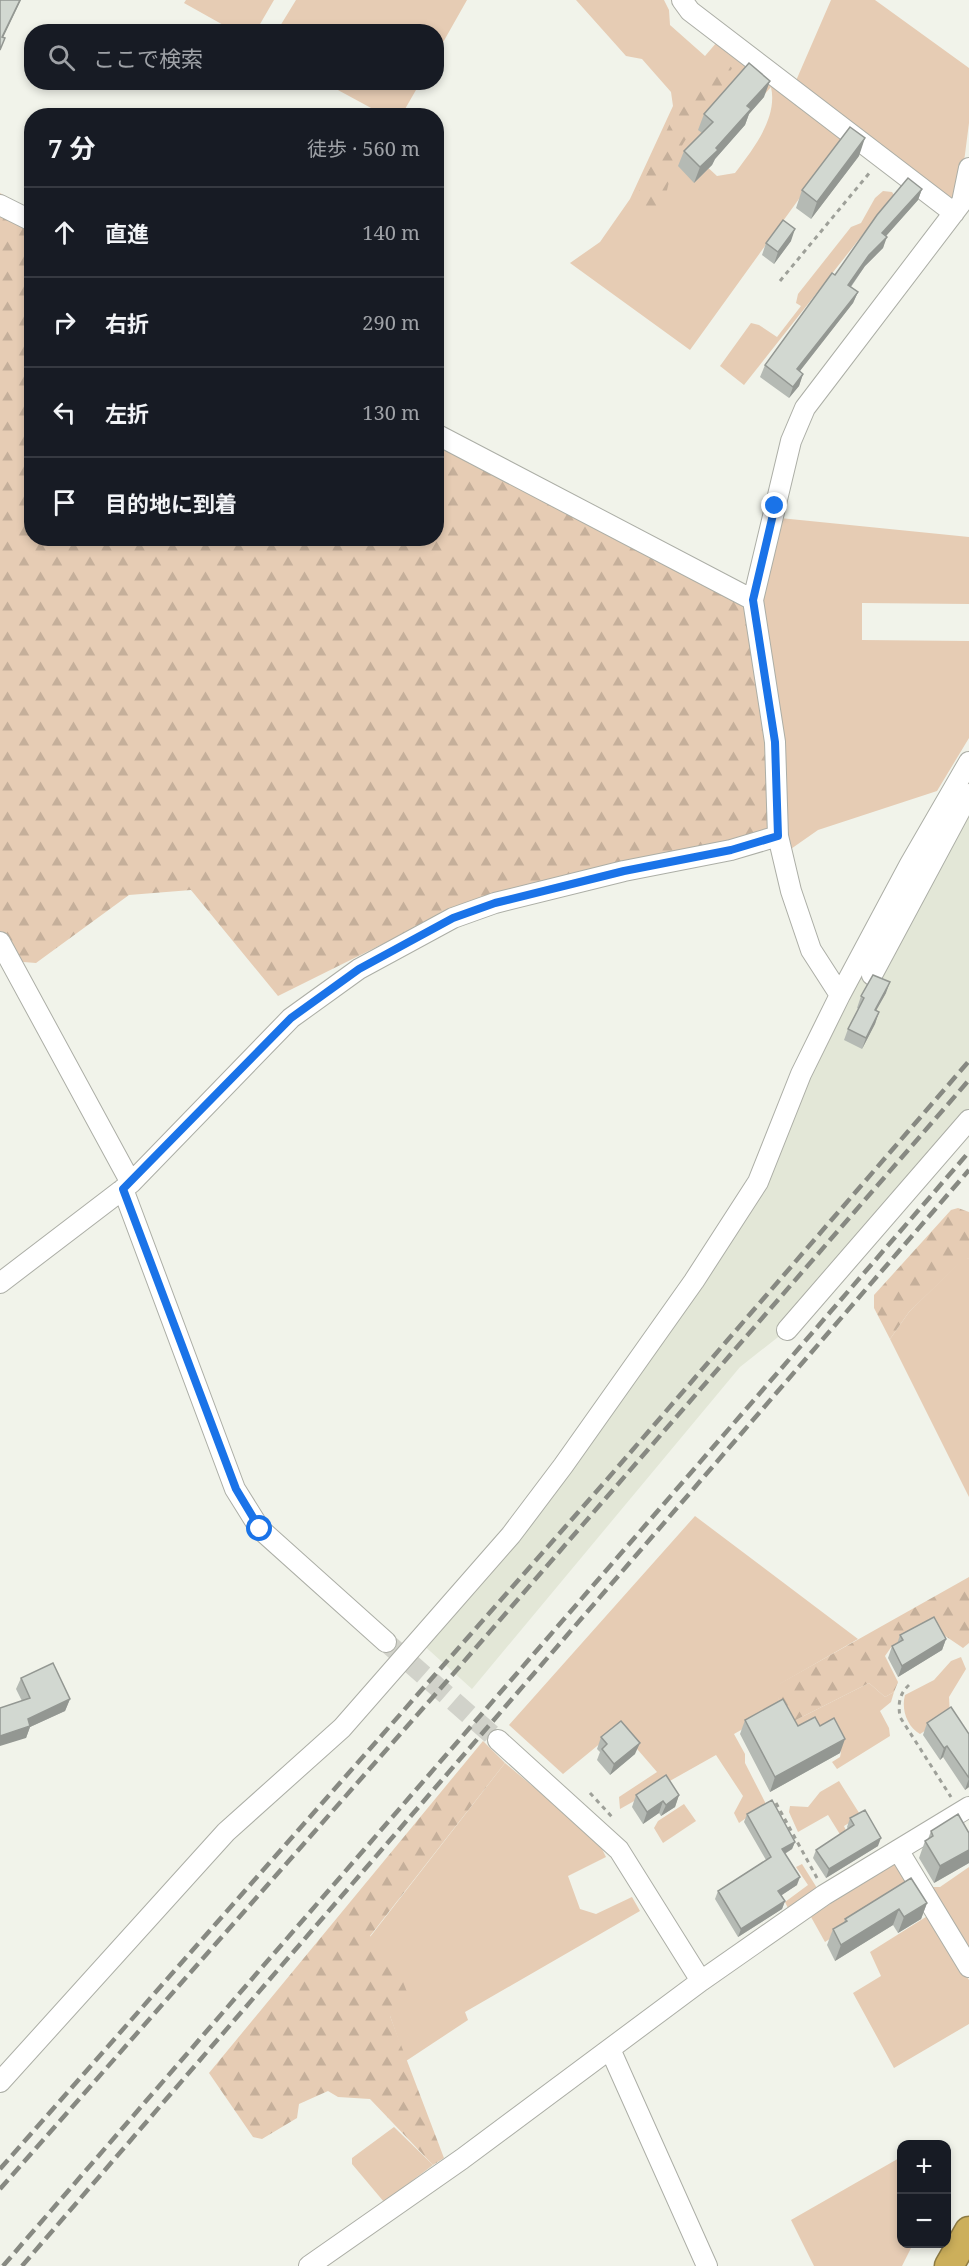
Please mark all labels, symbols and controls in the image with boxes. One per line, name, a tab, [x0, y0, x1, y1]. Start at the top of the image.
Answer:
search box	[24, 24, 444, 90]
icon: search	[45, 41, 78, 74]
text: ここで検索	[93, 43, 203, 73]
text: 7 分	[48, 130, 95, 166]
text: 徒歩 · 560 m	[307, 135, 420, 162]
icon: ahead	[48, 216, 81, 249]
text: 直進	[105, 218, 149, 248]
text: 140 m	[362, 219, 420, 246]
icon: right	[48, 306, 81, 339]
text: 右折	[105, 308, 149, 338]
text: 290 m	[362, 309, 420, 336]
icon: left	[48, 396, 81, 429]
text: 左折	[105, 398, 149, 428]
text: 130 m	[362, 399, 420, 426]
icon: arrive	[48, 486, 81, 519]
text: 目的地に到着	[105, 488, 237, 518]
route end	[761, 492, 787, 518]
route start	[246, 1515, 272, 1541]
map controls	[897, 2140, 951, 2248]
button: +	[897, 2140, 951, 2194]
button: −	[897, 2194, 951, 2248]

